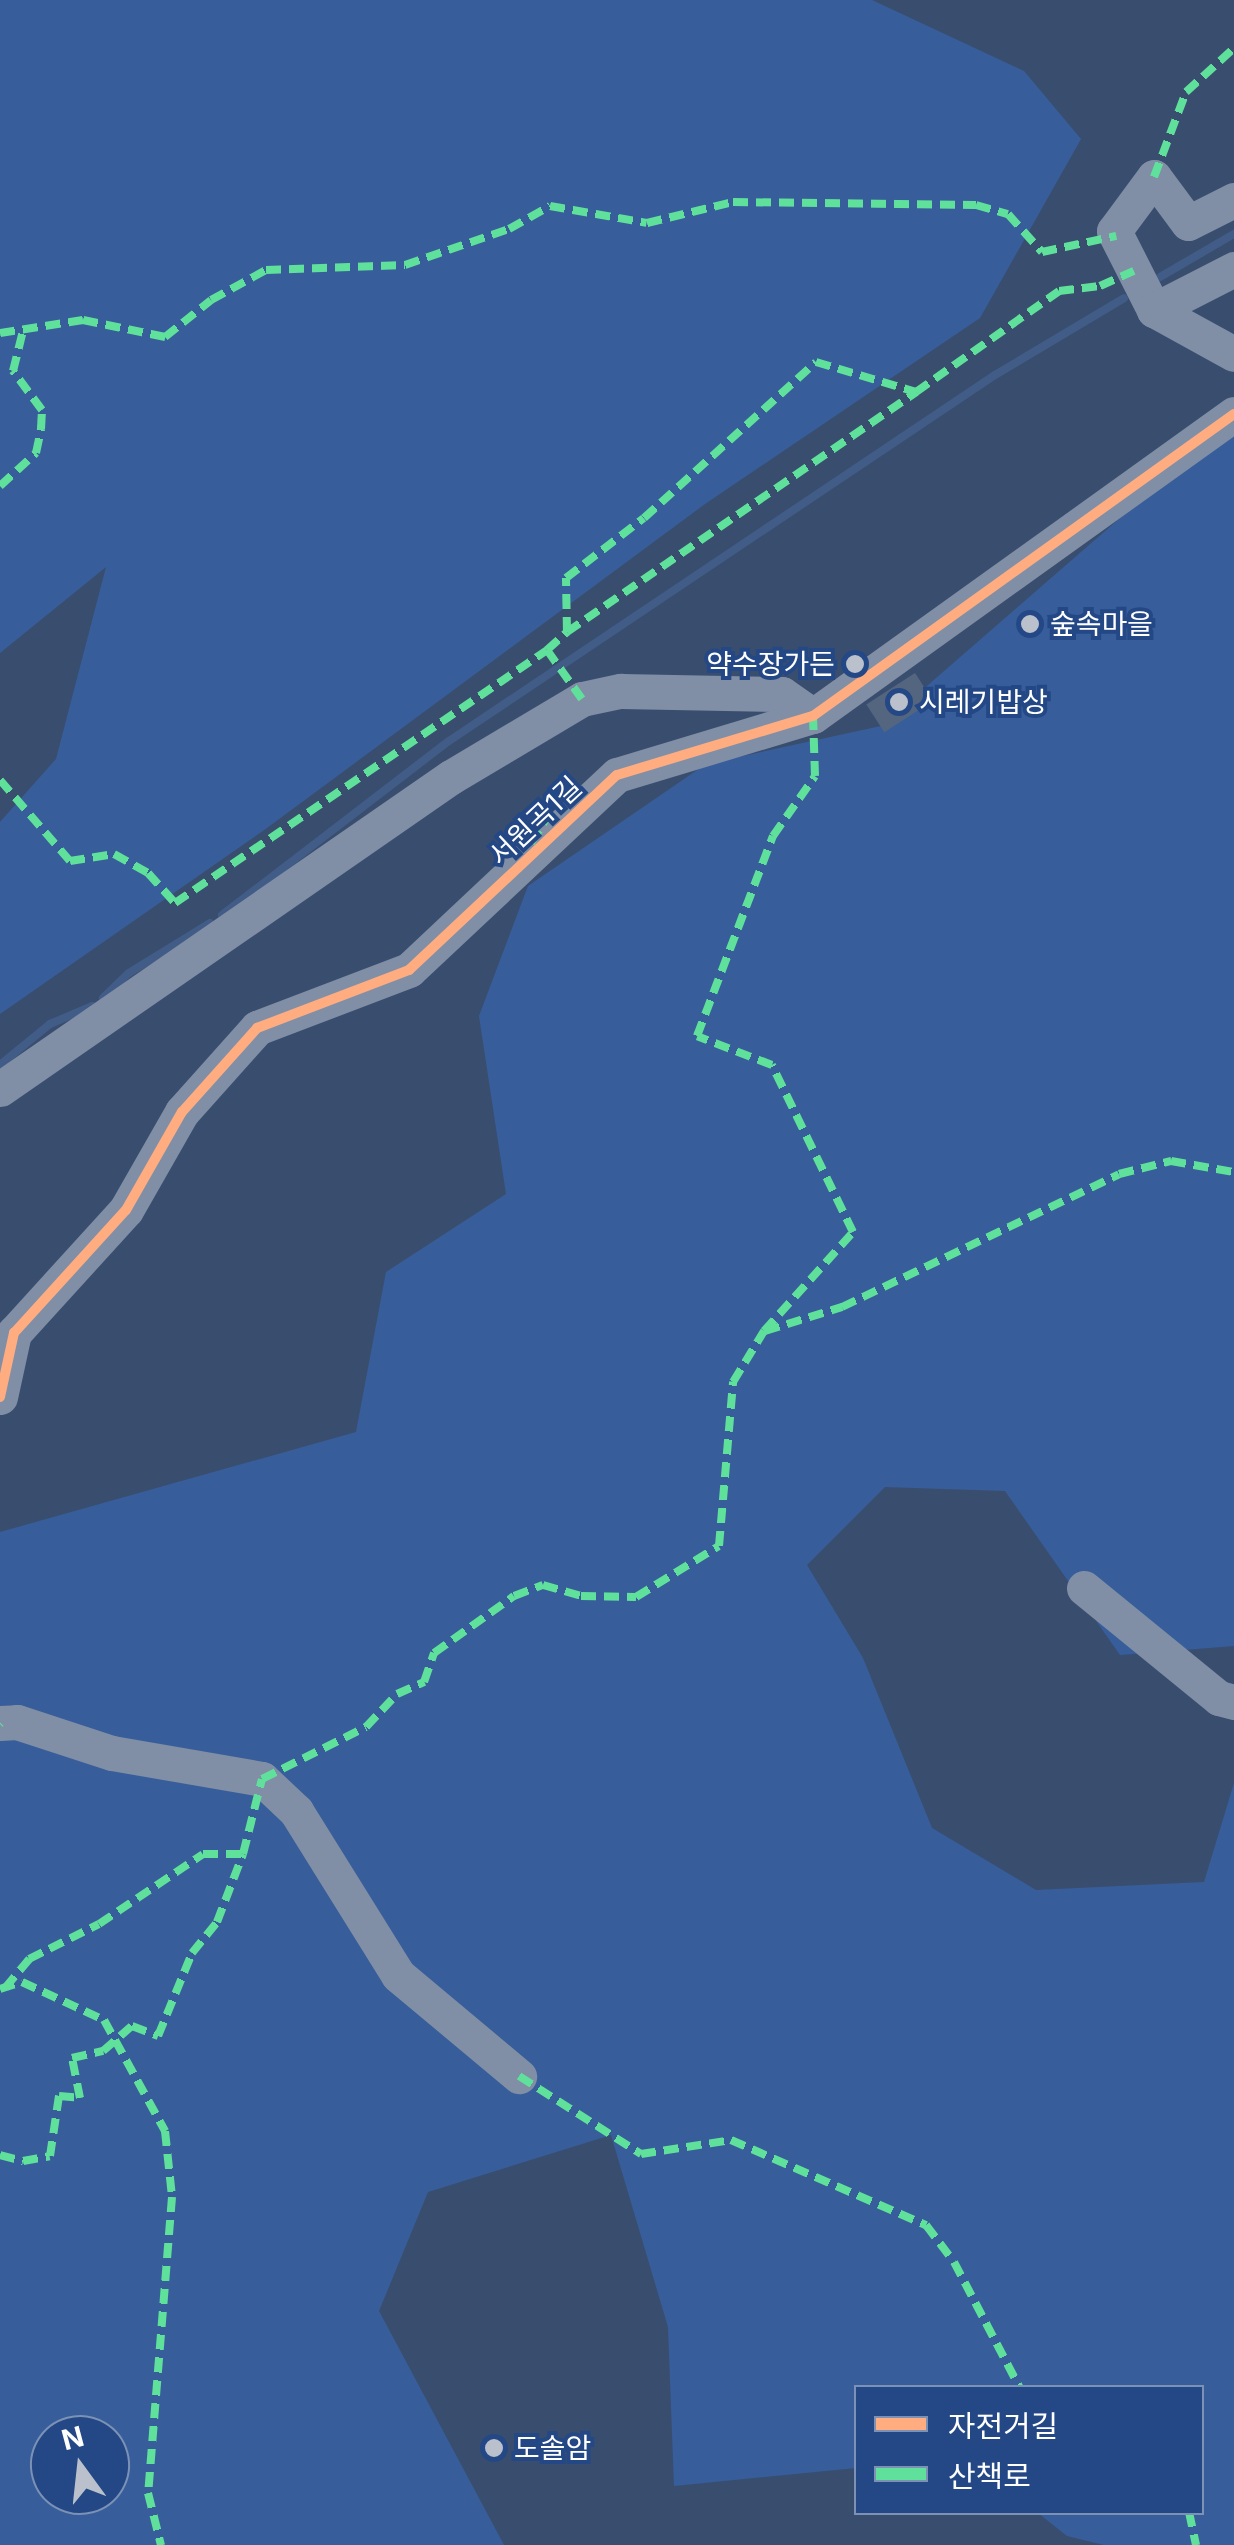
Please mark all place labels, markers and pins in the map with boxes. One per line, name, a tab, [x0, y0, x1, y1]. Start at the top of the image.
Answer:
place label: 숲속마을	[1050, 607, 1153, 641]
marker: 숲속마을	[1019, 613, 1041, 635]
place label: 약수장가든	[706, 647, 835, 681]
marker: 약수장가든	[844, 653, 866, 675]
place label: 시레기밥상	[919, 685, 1048, 719]
marker: 시레기밥상	[888, 691, 910, 713]
place label: 도솔암	[514, 2431, 591, 2465]
marker: 도솔암	[483, 2437, 505, 2459]

